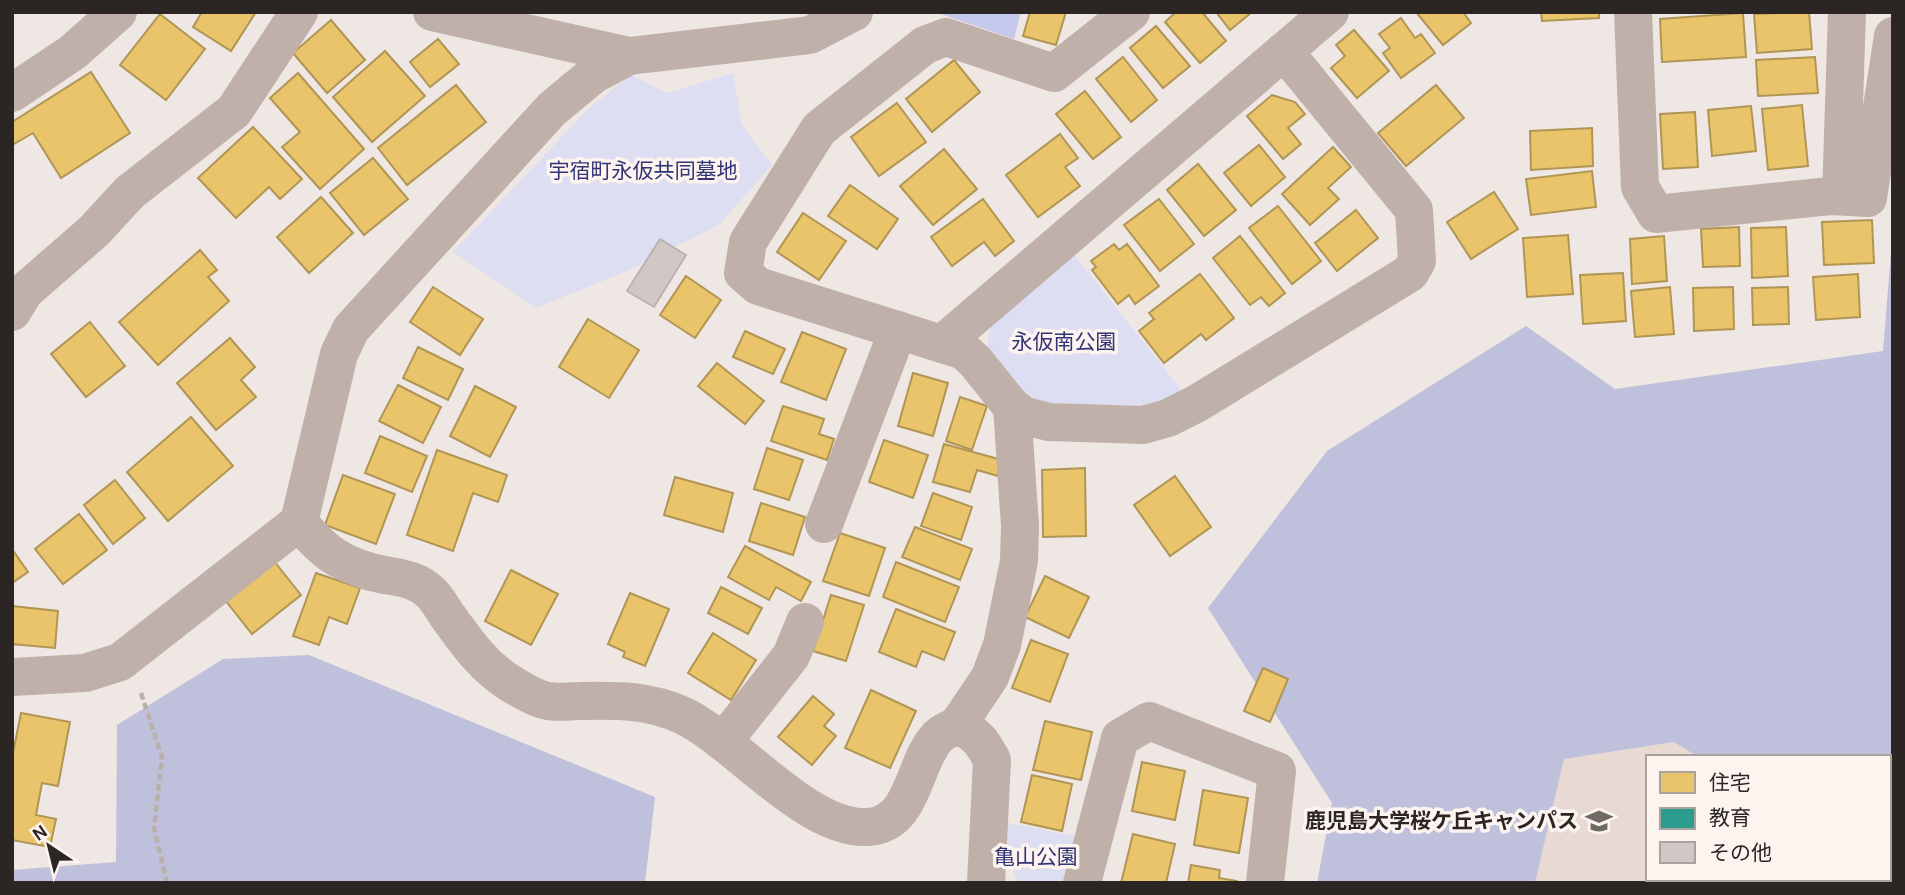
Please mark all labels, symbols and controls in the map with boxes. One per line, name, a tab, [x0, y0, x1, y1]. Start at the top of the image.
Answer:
park label: 宇宿町永仮共同墓地	[549, 159, 738, 183]
park label: 永仮南公園	[1012, 330, 1117, 354]
legend	[1646, 755, 1891, 881]
text: 住宅	[1709, 771, 1751, 795]
school or university icon: 鹿児島大学桜ケ丘キャンパス	[1584, 806, 1614, 836]
text: 教育	[1709, 806, 1751, 830]
place label: 鹿児島大学桜ケ丘キャンパス	[1305, 809, 1578, 833]
north arrow	[14, 811, 84, 881]
text: N	[28, 820, 52, 846]
text: その他	[1709, 841, 1772, 865]
park label: 亀山公園	[994, 845, 1078, 869]

